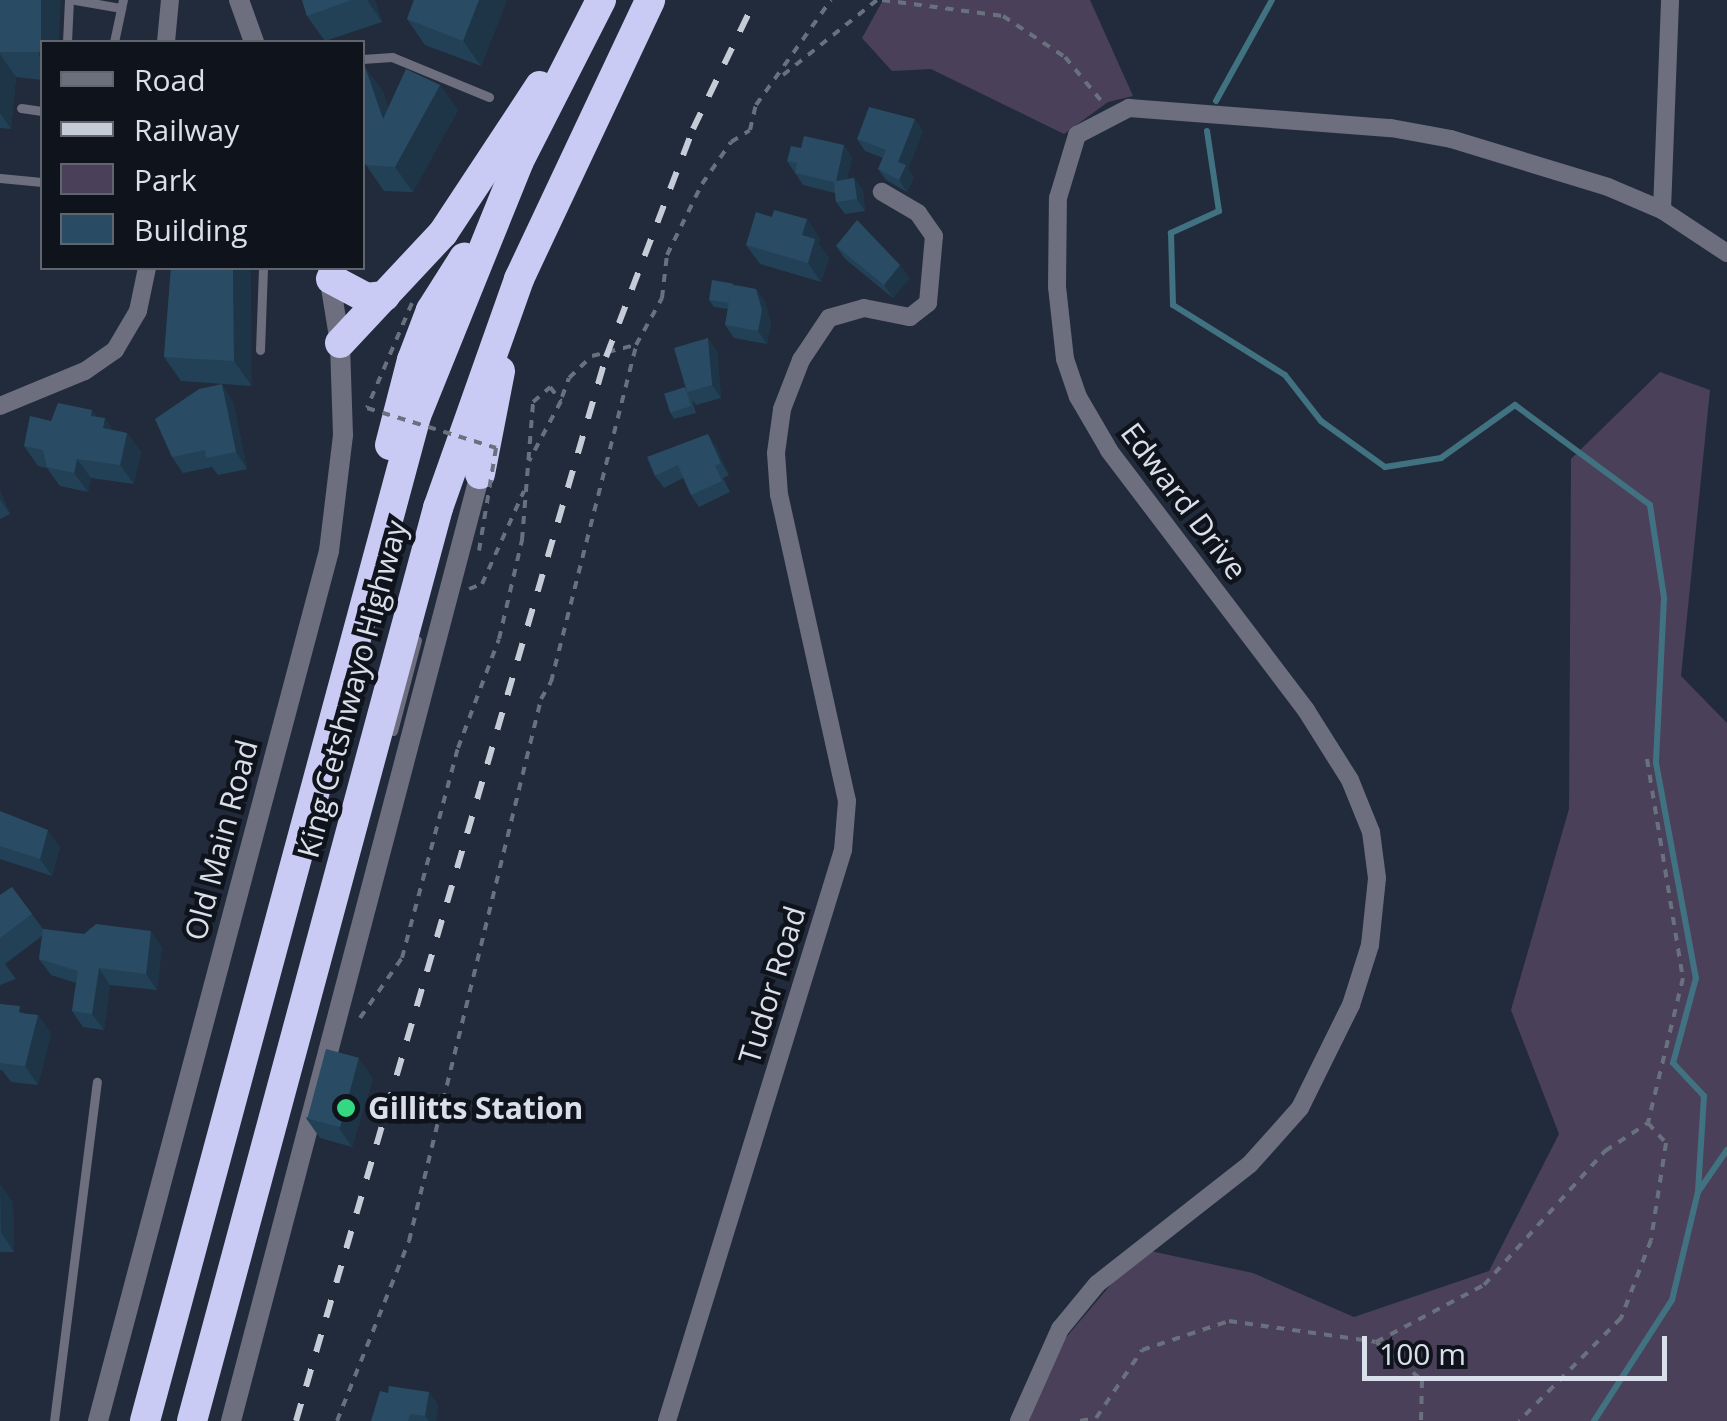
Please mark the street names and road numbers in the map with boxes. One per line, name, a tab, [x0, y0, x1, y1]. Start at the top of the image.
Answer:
street label: Edward Drive	[1113, 416, 1255, 586]
street label: King Cetshwayo Highway	[290, 516, 414, 862]
street label: Old Main Road	[177, 736, 265, 944]
street label: Tudor Road	[731, 902, 813, 1068]

